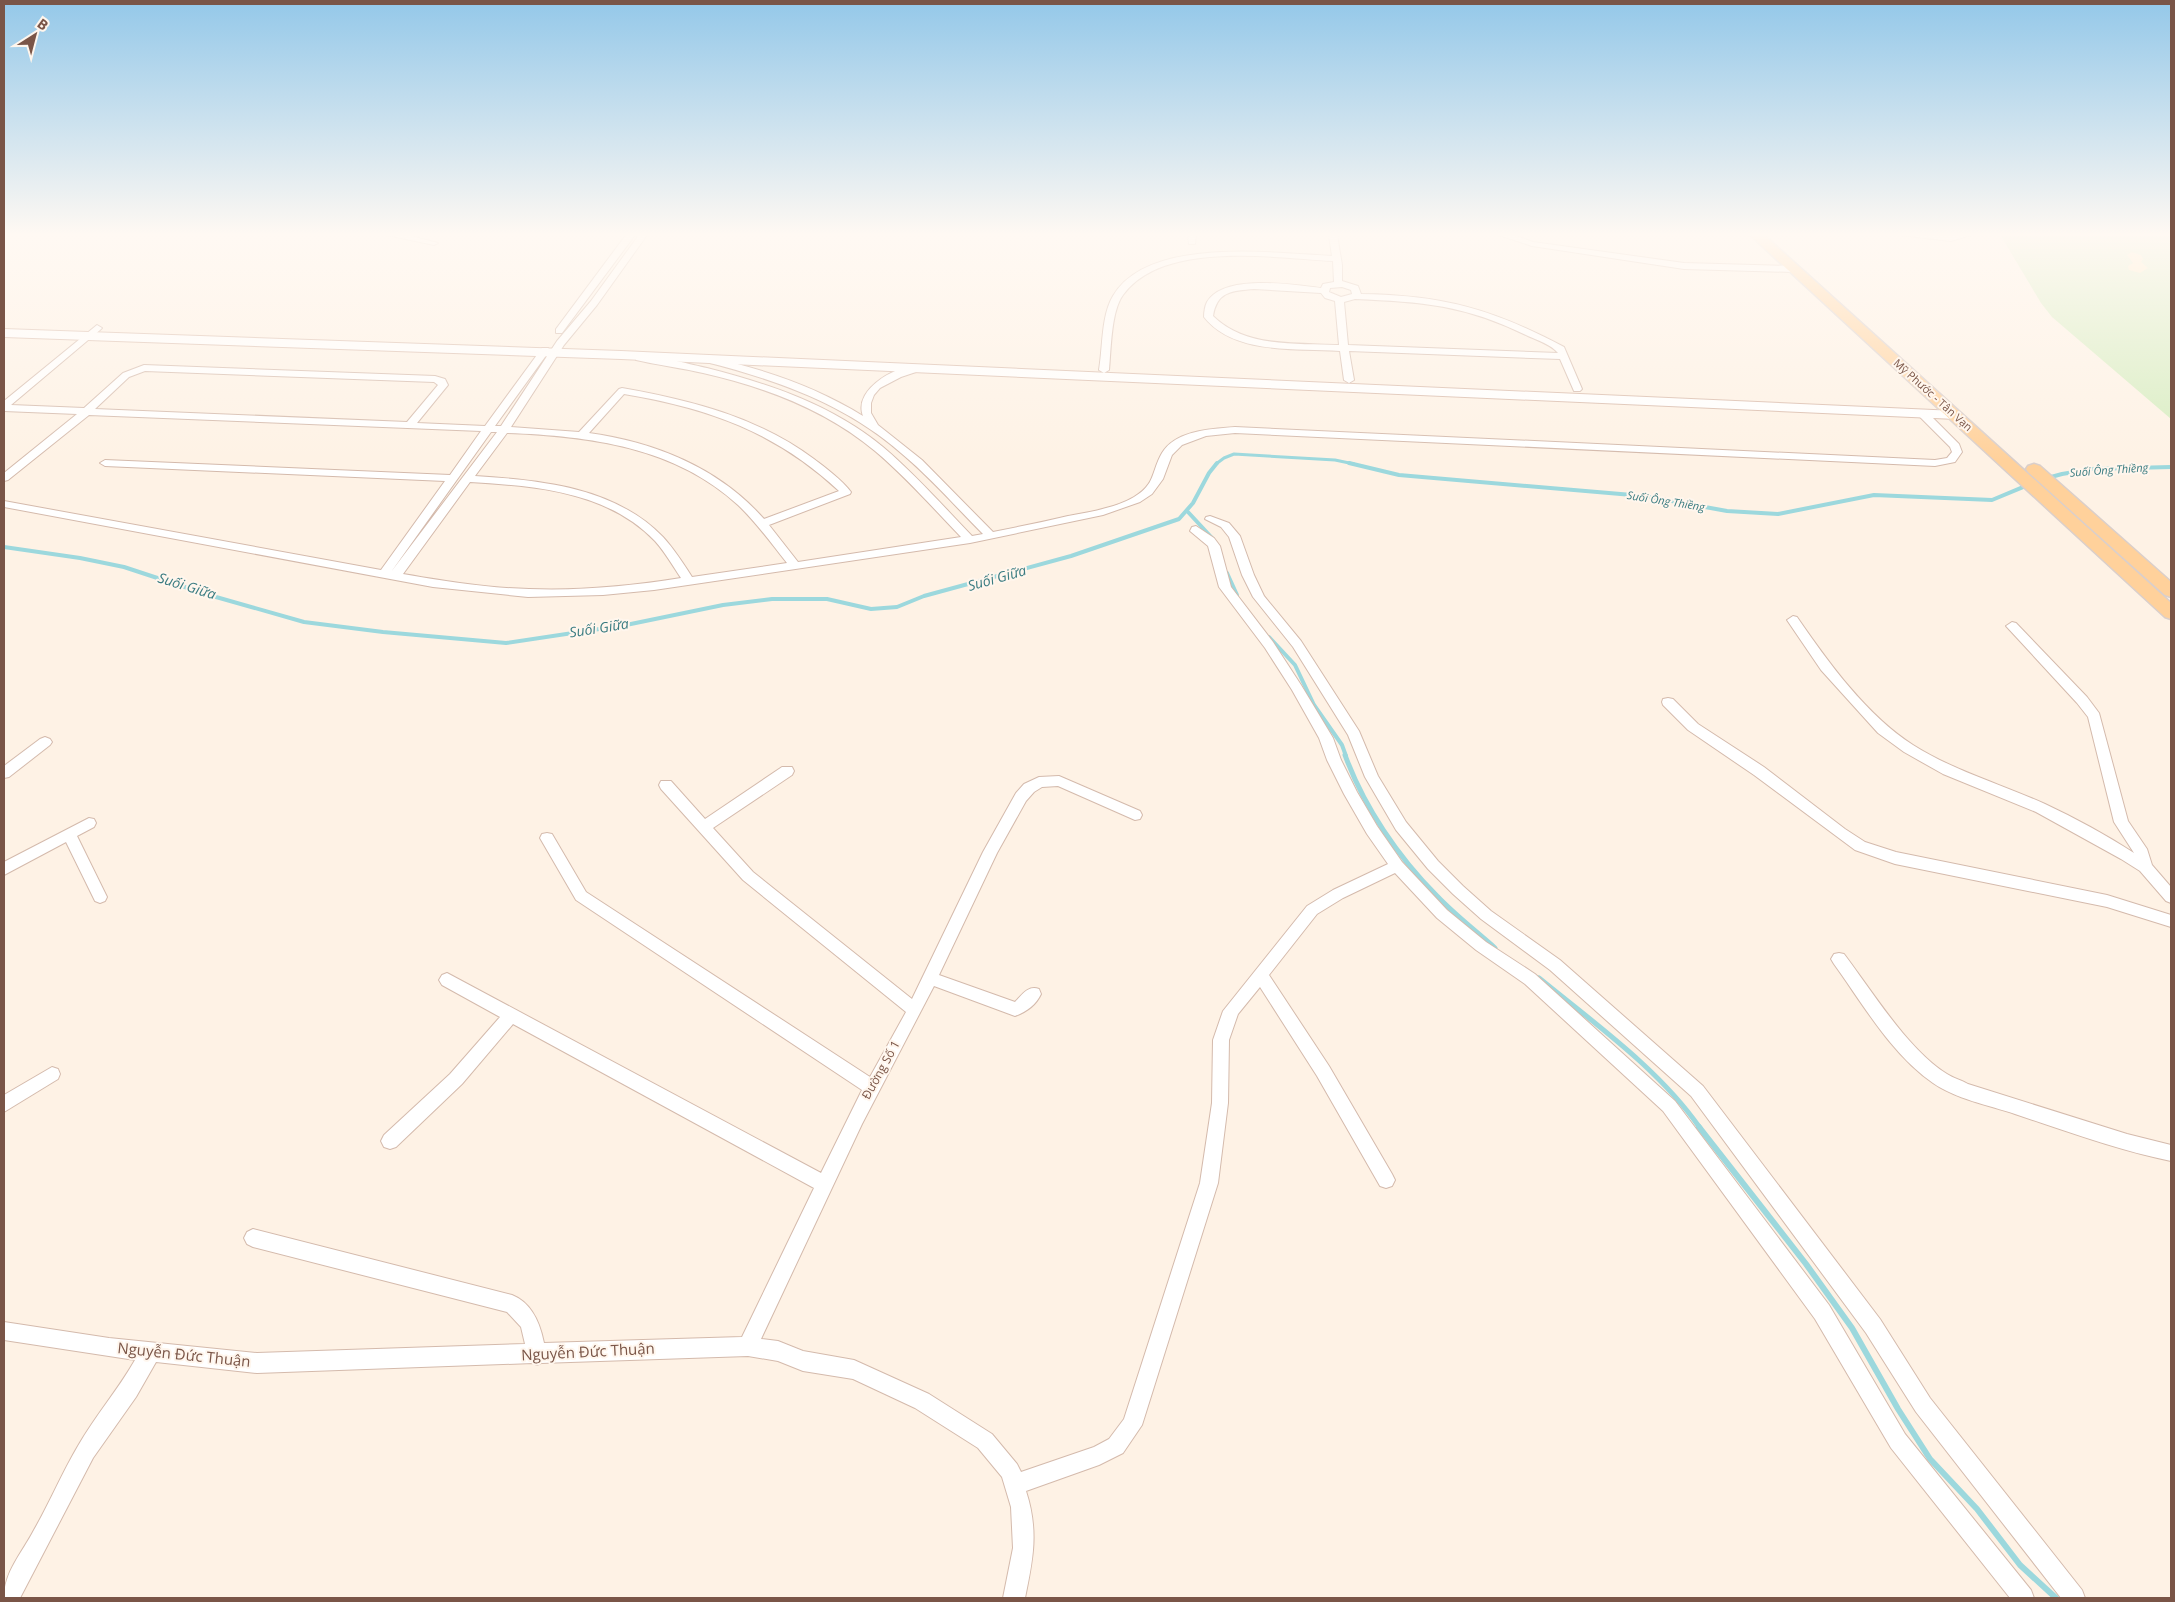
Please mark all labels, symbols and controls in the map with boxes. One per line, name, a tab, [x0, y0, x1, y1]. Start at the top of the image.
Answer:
north arrow	[10, 10, 60, 60]
text: B	[34, 14, 52, 35]
street label: Mỹ Phước - Tân Vạn	[1891, 355, 1976, 434]
water label: Suối Ông Thiềng	[2069, 459, 2150, 480]
water label: Suối Ông Thiềng	[1626, 487, 1707, 514]
water label: Suối Giữa	[965, 560, 1028, 595]
water label: Suối Giữa	[156, 568, 219, 603]
water label: Suối Giữa	[568, 613, 630, 642]
street label: Đường Số 1	[857, 1037, 904, 1102]
street label: Nguyễn Đức Thuận	[117, 1337, 252, 1371]
street label: Nguyễn Đức Thuận	[521, 1338, 655, 1364]

